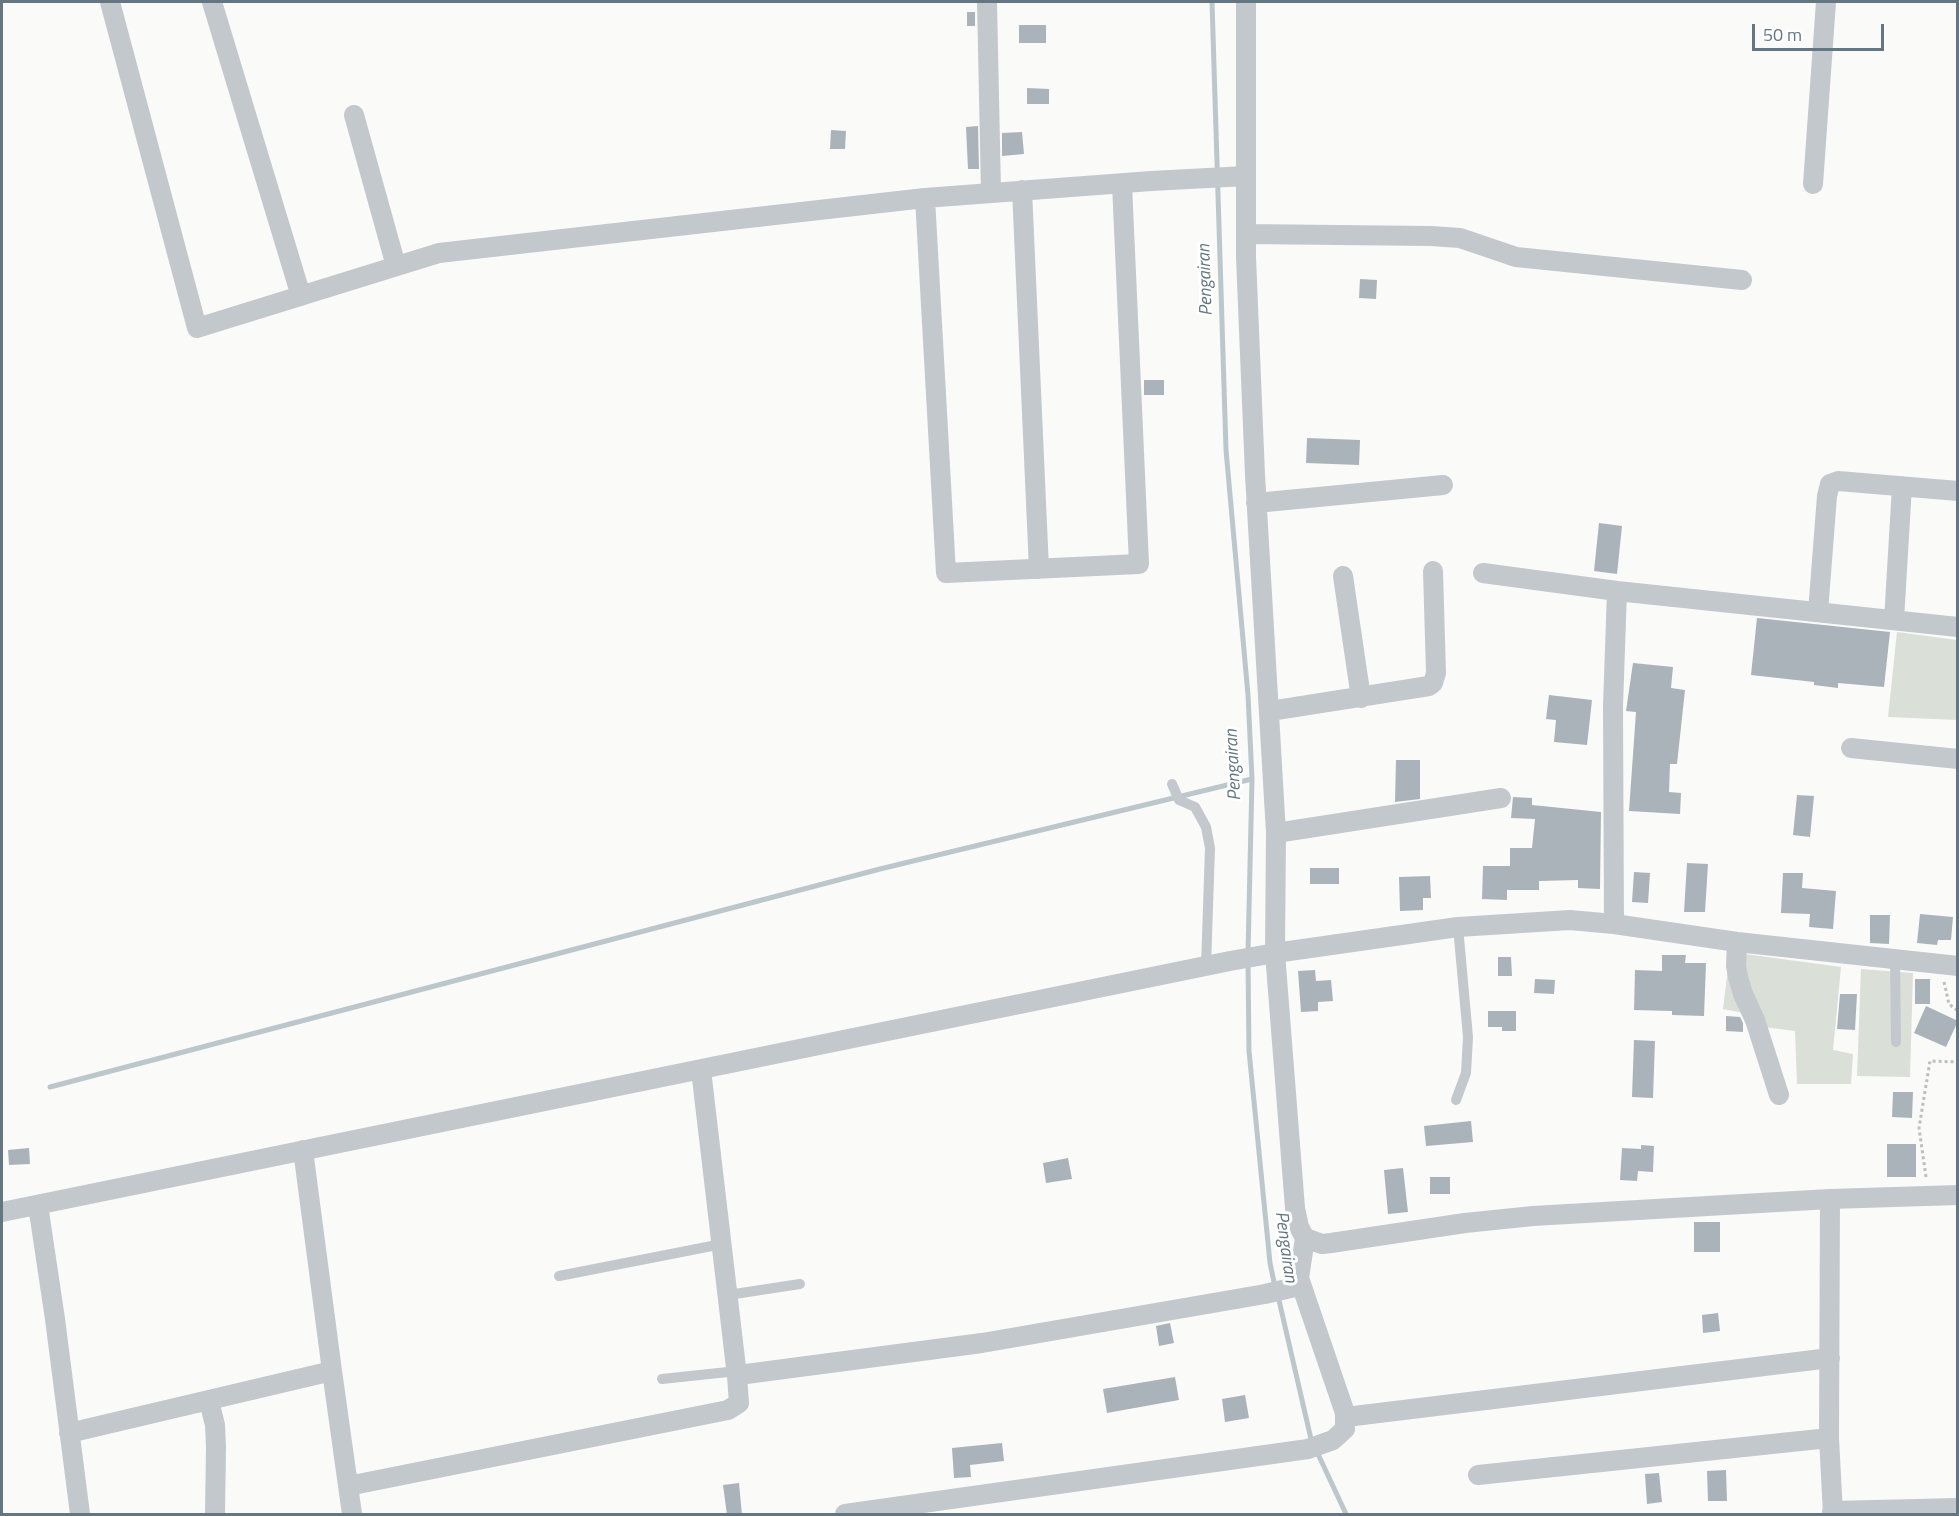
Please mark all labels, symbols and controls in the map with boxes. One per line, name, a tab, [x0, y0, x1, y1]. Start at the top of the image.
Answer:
scale bar	[1755, 12, 1887, 50]
text: 50 m	[1763, 21, 1802, 48]
water label: Pengairan	[1194, 244, 1218, 316]
water label: Pengairan	[1221, 729, 1247, 801]
water label: Pengairan	[1269, 1210, 1301, 1284]

